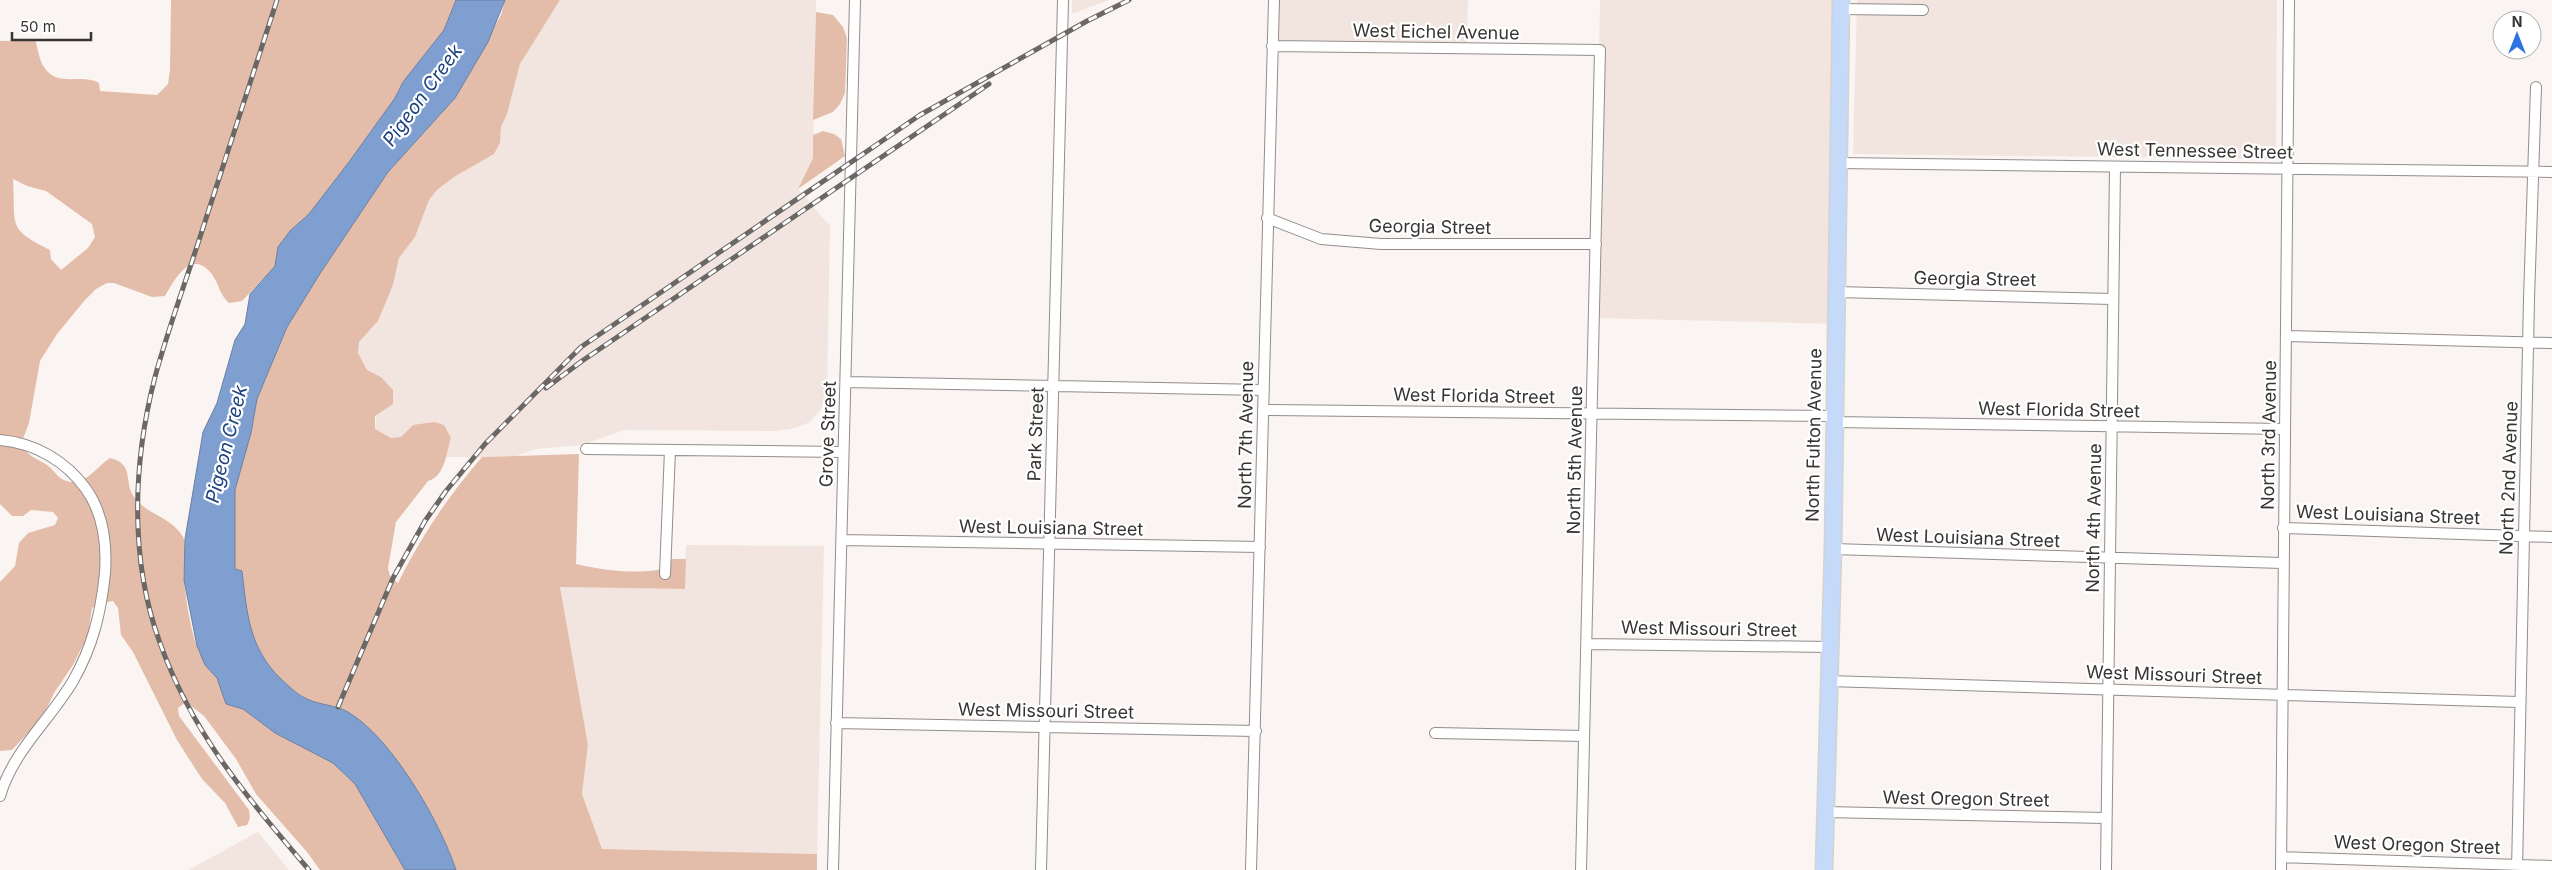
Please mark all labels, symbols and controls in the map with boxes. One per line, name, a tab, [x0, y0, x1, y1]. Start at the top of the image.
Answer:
scale bar	[12, 10, 91, 42]
north arrow	[2492, 10, 2542, 60]
text: N	[2512, 13, 2522, 30]
text: 50 m	[20, 17, 56, 36]
street label: West Eichel Avenue	[1352, 20, 1520, 43]
water label: Pigeon Creek	[378, 39, 467, 151]
street label: West Tennessee Street	[2097, 138, 2293, 163]
street label: Georgia Street	[1369, 215, 1492, 238]
street label: Georgia Street	[1914, 267, 2037, 290]
street label: North Fulton Avenue	[1801, 348, 1826, 522]
street label: North 3rd Avenue	[2257, 360, 2280, 510]
street label: North 7th Avenue	[1234, 361, 1257, 509]
street label: Grove Street	[815, 380, 840, 488]
water label: Pigeon Creek	[201, 382, 252, 505]
street label: West Florida Street	[1393, 384, 1555, 407]
street label: North 5th Avenue	[1563, 385, 1586, 535]
street label: Park Street	[1023, 386, 1048, 482]
street label: West Florida Street	[1978, 398, 2140, 421]
street label: North 2nd Avenue	[2495, 401, 2522, 555]
street label: North 4th Avenue	[2082, 443, 2105, 593]
street label: West Louisiana Street	[2296, 501, 2481, 528]
street label: West Louisiana Street	[959, 515, 1143, 540]
street label: West Louisiana Street	[1876, 524, 2061, 551]
street label: West Missouri Street	[1621, 616, 1797, 641]
street label: West Missouri Street	[2086, 661, 2262, 688]
street label: West Missouri Street	[958, 698, 1134, 723]
street label: West Oregon Street	[1882, 787, 2050, 810]
street label: West Oregon Street	[2333, 831, 2501, 858]

